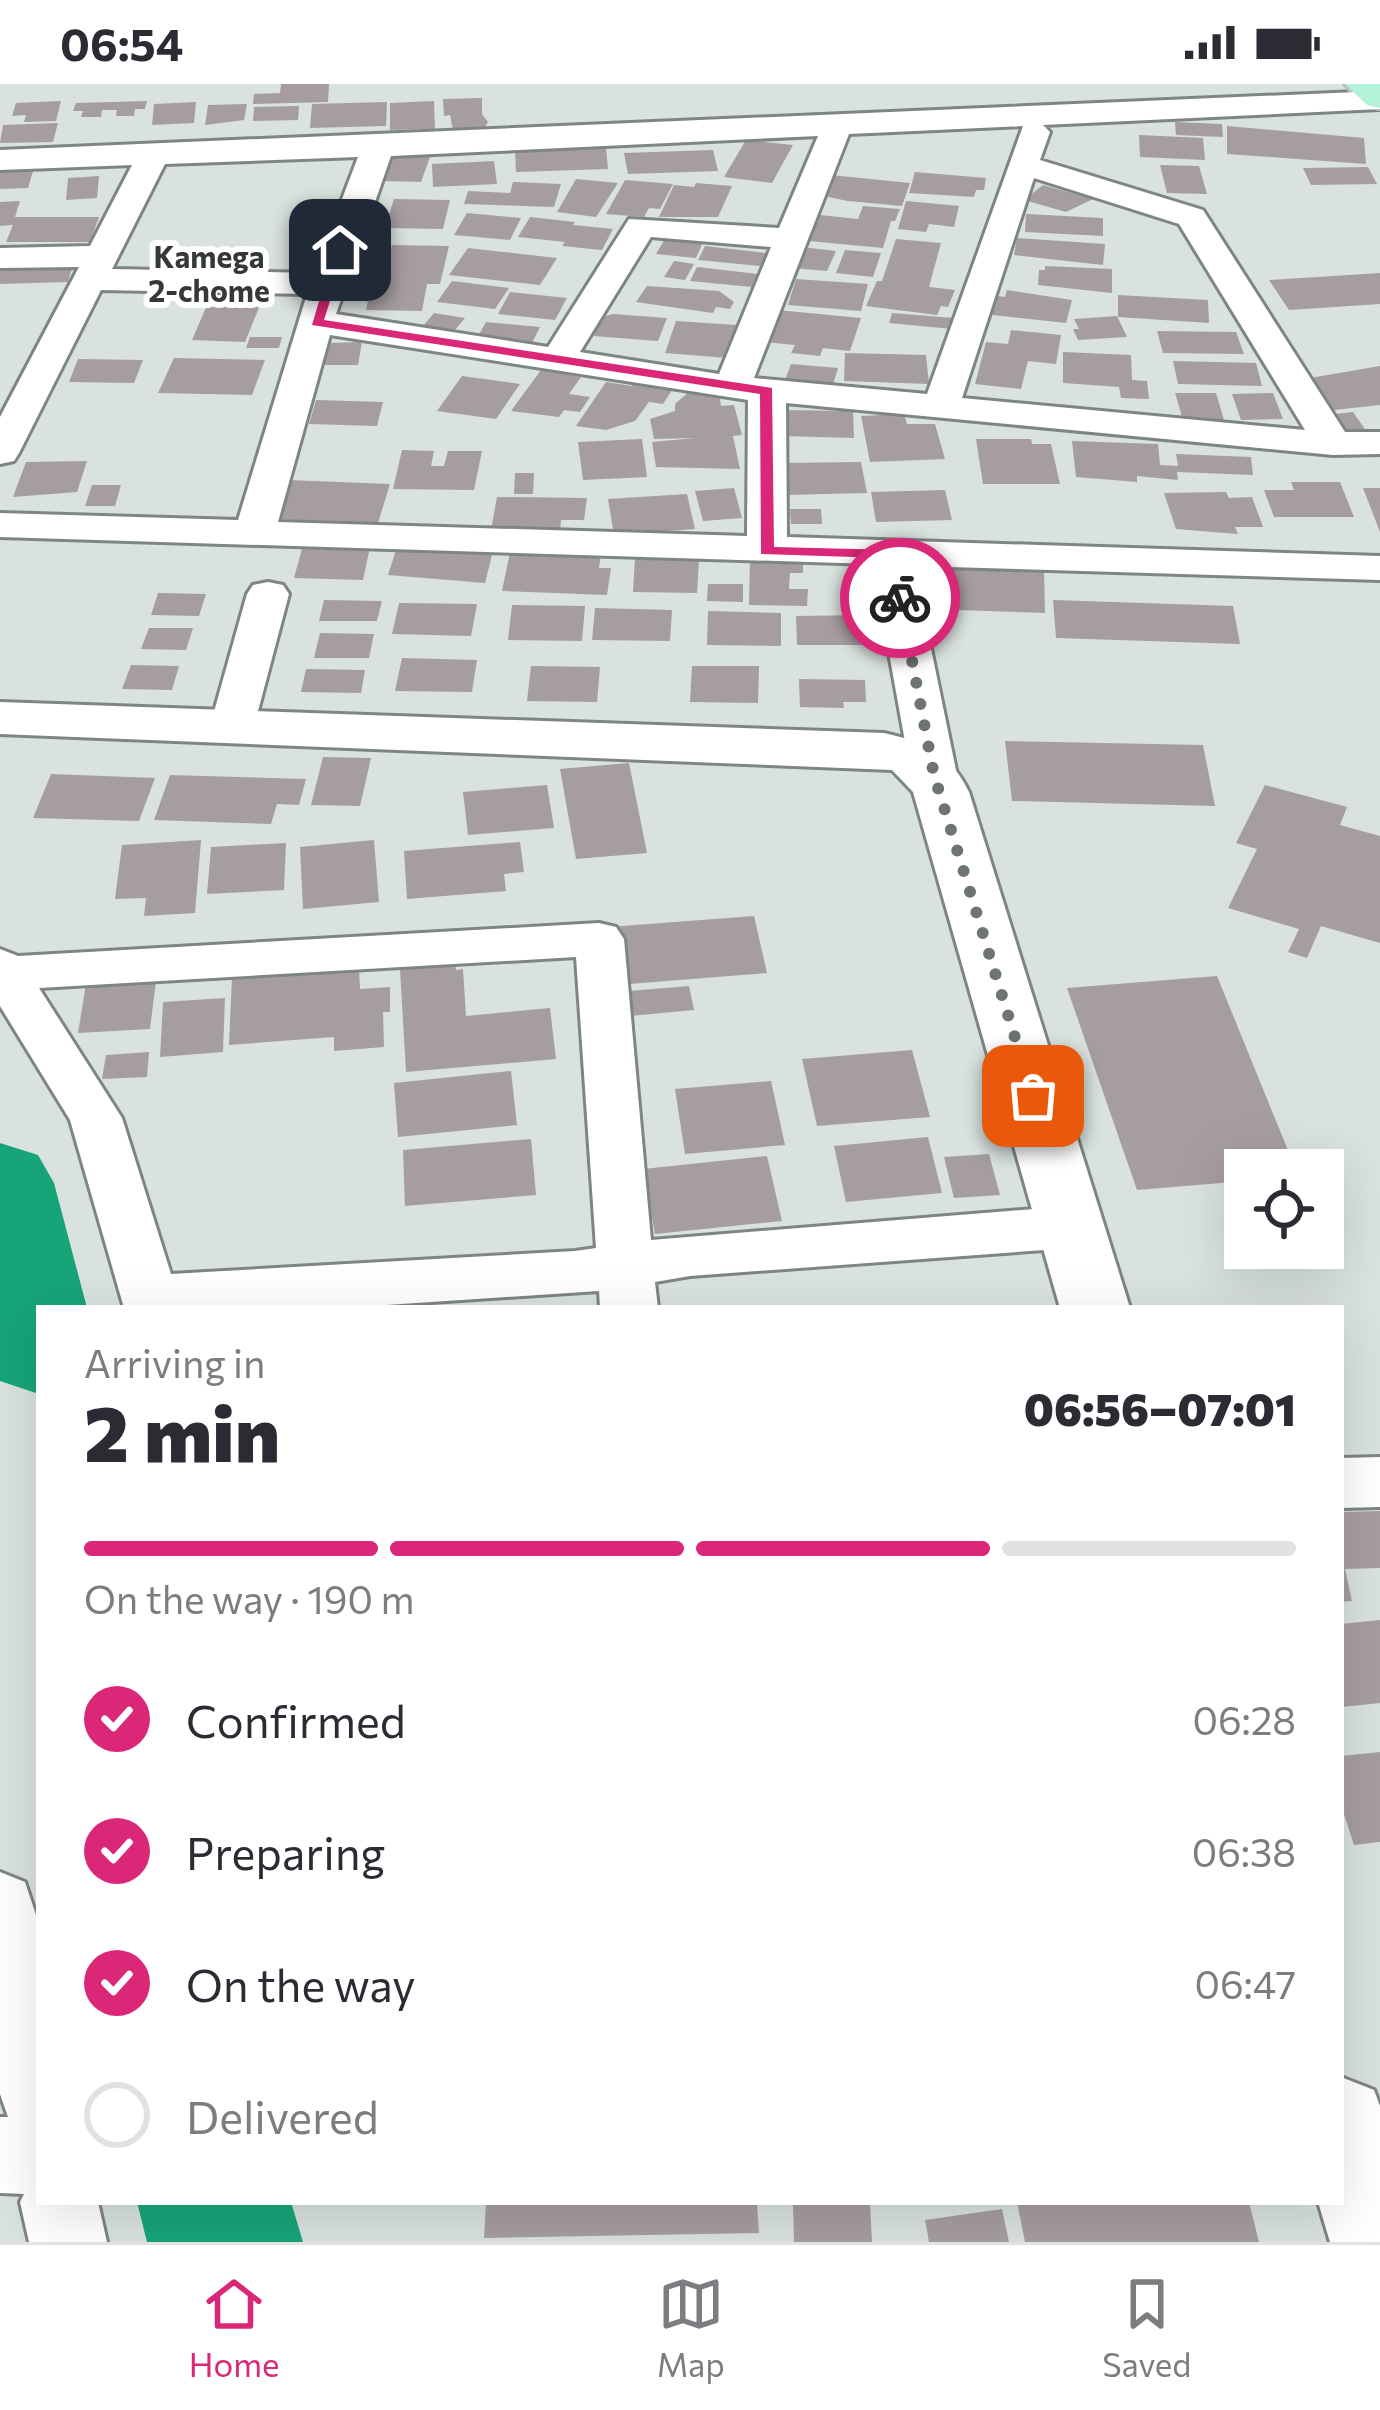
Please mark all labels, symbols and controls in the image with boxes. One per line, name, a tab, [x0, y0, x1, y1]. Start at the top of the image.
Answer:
text: 06:54	[60, 15, 183, 70]
pin	[289, 199, 391, 301]
icon: home	[307, 217, 373, 283]
district label: Kamega 2-chome	[148, 237, 270, 308]
courier	[840, 538, 960, 658]
icon: bike	[867, 565, 933, 631]
pin	[982, 1045, 1084, 1147]
icon: bag	[1000, 1063, 1066, 1129]
map controls	[1224, 1149, 1344, 1269]
button: locate	[1224, 1149, 1344, 1269]
text: Arriving in	[84, 1338, 265, 1386]
text: 06:56–07:01	[1024, 1380, 1296, 1435]
text: 2 min	[84, 1383, 280, 1478]
text: On the way · 190 m	[84, 1574, 414, 1622]
icon: check	[84, 1686, 150, 1752]
text: Confirmed	[186, 1692, 406, 1747]
text: 06:28	[1192, 1695, 1296, 1743]
icon: check	[84, 1818, 150, 1884]
text: Preparing	[186, 1824, 385, 1879]
text: 06:38	[1192, 1827, 1296, 1875]
icon: check	[84, 1950, 150, 2016]
text: On the way	[186, 1956, 416, 2011]
text: 06:47	[1194, 1959, 1296, 2007]
text: Delivered	[186, 2088, 379, 2143]
tab: Home	[189, 2271, 279, 2384]
tab: Map	[657, 2271, 725, 2384]
tab: Saved	[1102, 2271, 1191, 2384]

